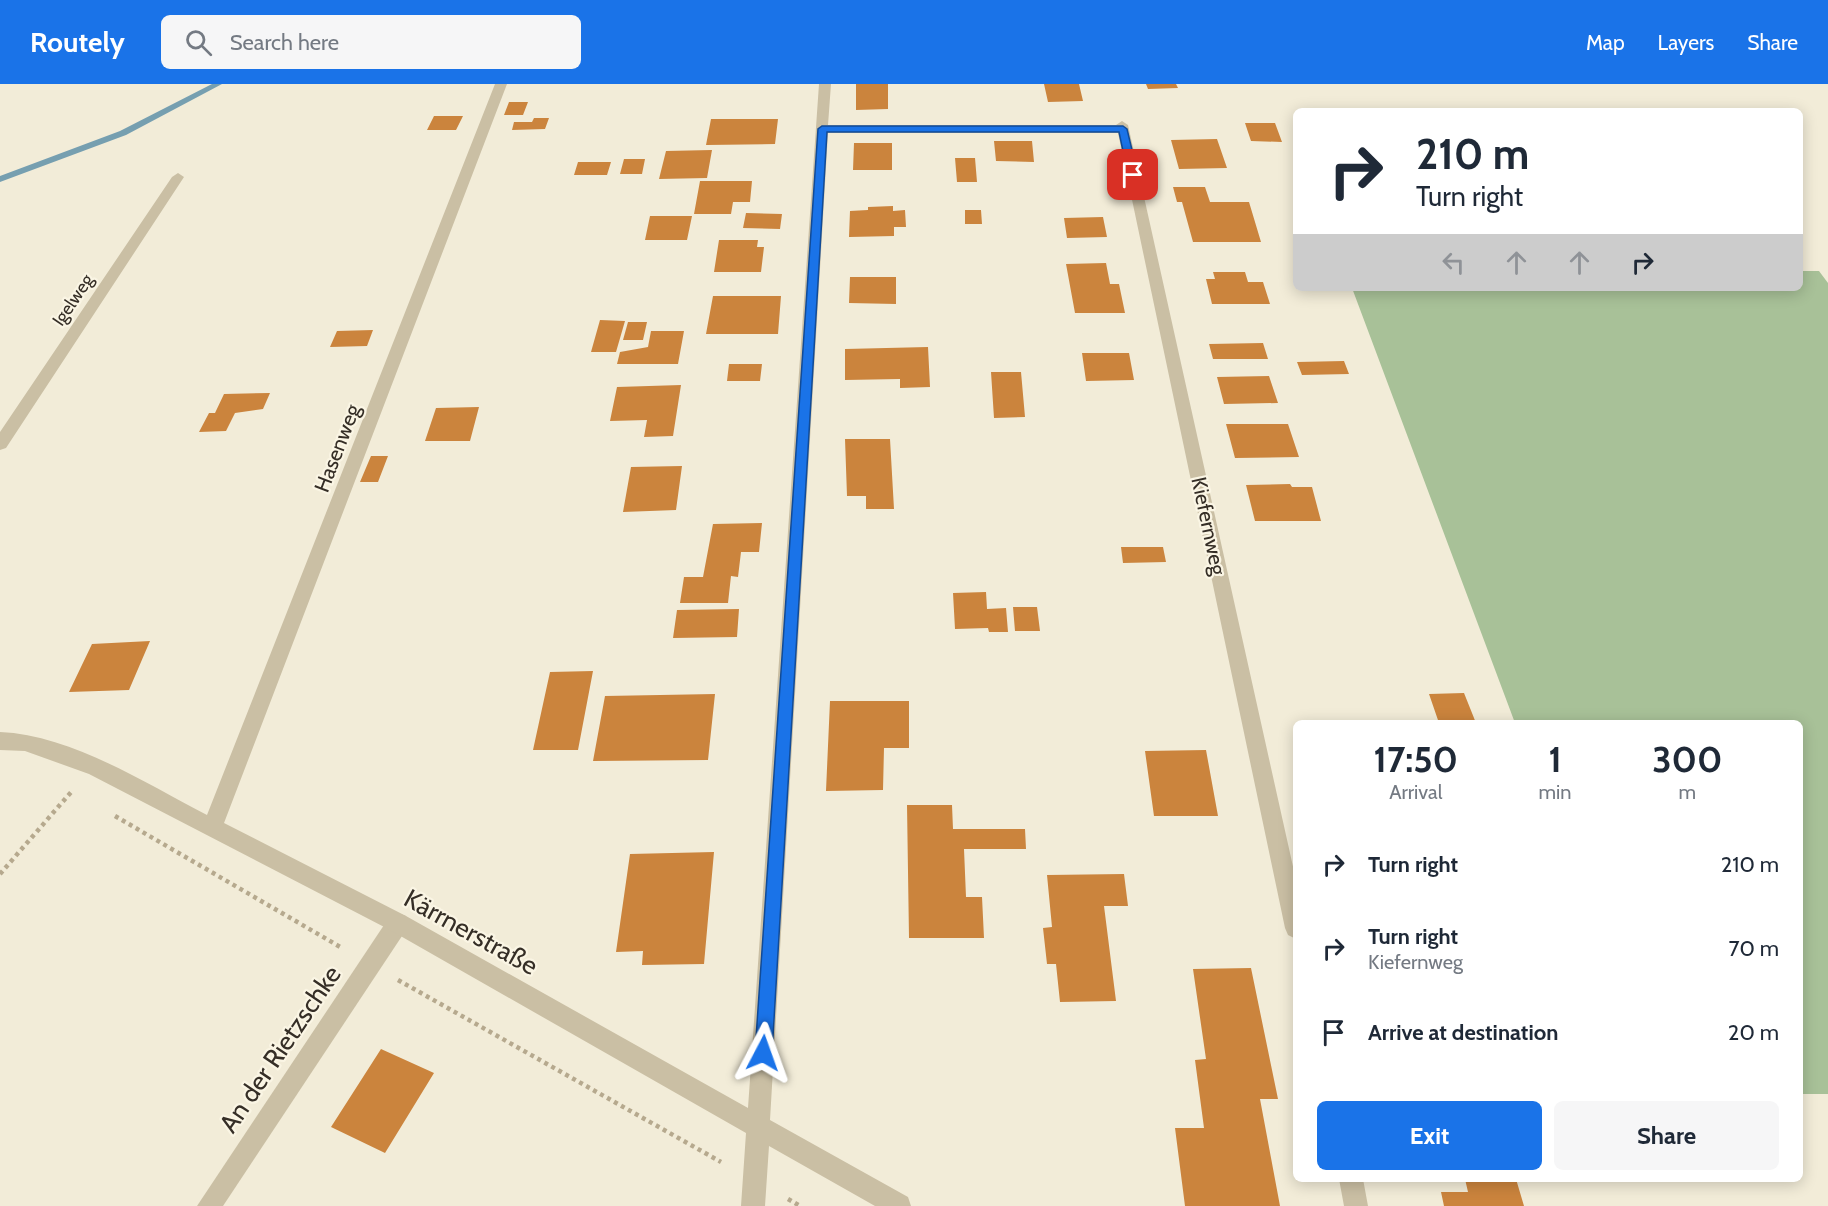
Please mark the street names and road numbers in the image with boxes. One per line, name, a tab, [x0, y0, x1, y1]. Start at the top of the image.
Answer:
street label: Igelweg	[48, 269, 99, 330]
street label: Hasenweg	[309, 400, 365, 495]
street label: Kiefernweg	[1186, 475, 1232, 578]
street label: Kärrnerstraße	[399, 882, 543, 982]
street label: An der Rietzschke	[212, 959, 348, 1139]

